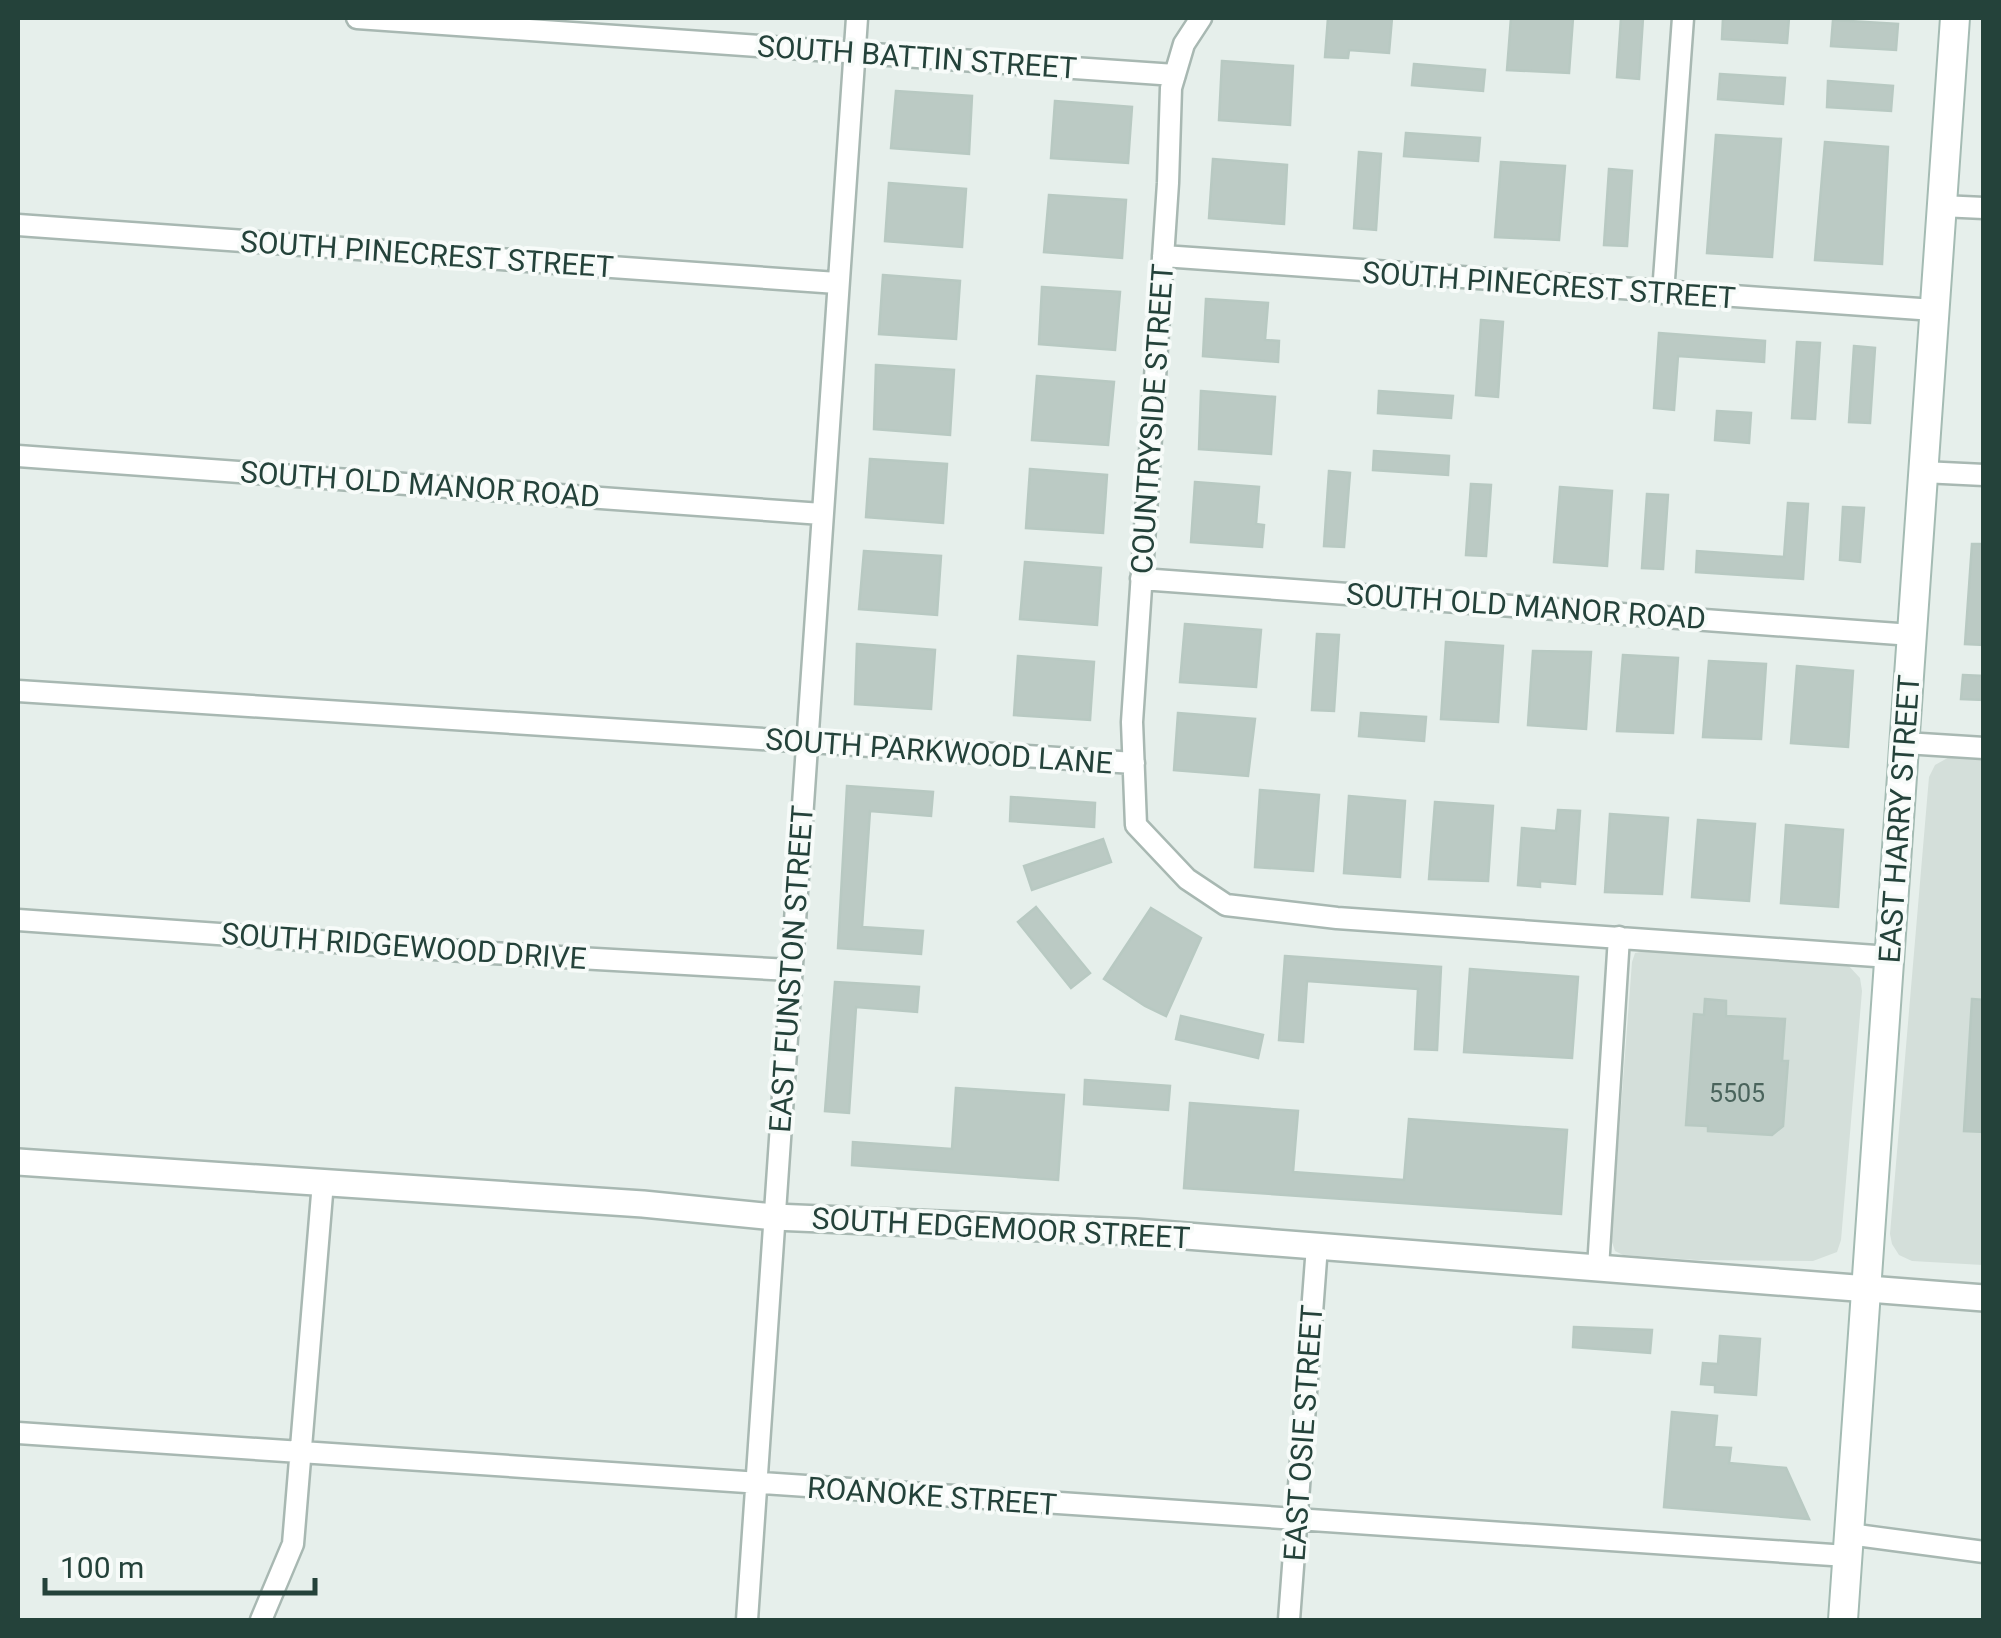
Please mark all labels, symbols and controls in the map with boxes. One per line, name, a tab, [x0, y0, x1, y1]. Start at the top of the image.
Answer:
street label: SOUTH BATTIN STREET	[756, 28, 1078, 86]
street label: SOUTH PINECREST STREET	[239, 223, 615, 285]
street label: SOUTH PINECREST STREET	[1361, 254, 1737, 316]
street label: COUNTRYSIDE STREET	[1124, 263, 1180, 575]
street label: SOUTH OLD MANOR ROAD	[239, 454, 601, 514]
street label: SOUTH OLD MANOR ROAD	[1345, 576, 1707, 636]
street label: EAST HARRY STREET	[1871, 674, 1927, 964]
street label: SOUTH PARKWOOD LANE	[764, 721, 1114, 781]
street label: EAST FUNSTON STREET	[762, 804, 820, 1134]
street label: SOUTH RIDGEWOOD DRIVE	[220, 916, 588, 976]
house number: 5505	[1709, 1079, 1765, 1108]
street label: SOUTH EDGEMOOR STREET	[811, 1201, 1191, 1255]
street label: EAST OSIE STREET	[1277, 1304, 1329, 1562]
street label: ROANOKE STREET	[806, 1470, 1058, 1522]
scale bar	[45, 1533, 315, 1595]
text: 100 m	[60, 1550, 144, 1585]

